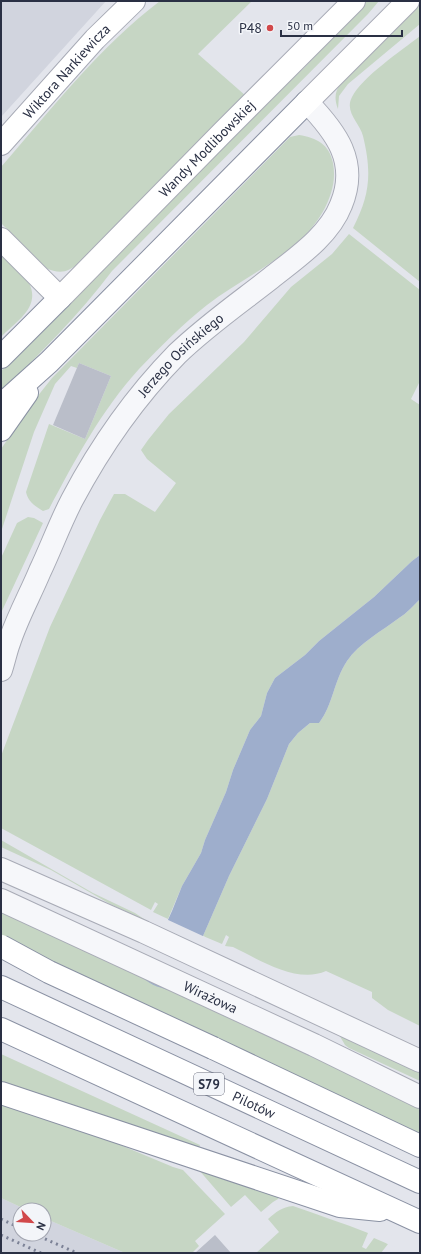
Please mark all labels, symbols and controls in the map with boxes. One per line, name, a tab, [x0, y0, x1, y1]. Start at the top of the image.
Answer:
scale bar	[281, 12, 402, 38]
text: 50 m	[287, 18, 313, 33]
place label: P48	[239, 19, 262, 37]
street label: Wiktora Narkiewicza	[19, 20, 114, 122]
marker: P48	[265, 23, 275, 33]
street label: Wandy Modlibowskiej	[155, 96, 259, 201]
street label: Jerzego Osińskiego	[133, 309, 227, 401]
street label: Wirażowa	[181, 977, 241, 1017]
road number: S79	[194, 1073, 224, 1095]
street label: Pilotów	[230, 1087, 279, 1123]
north arrow	[12, 1202, 52, 1242]
text: N	[33, 1220, 49, 1232]

